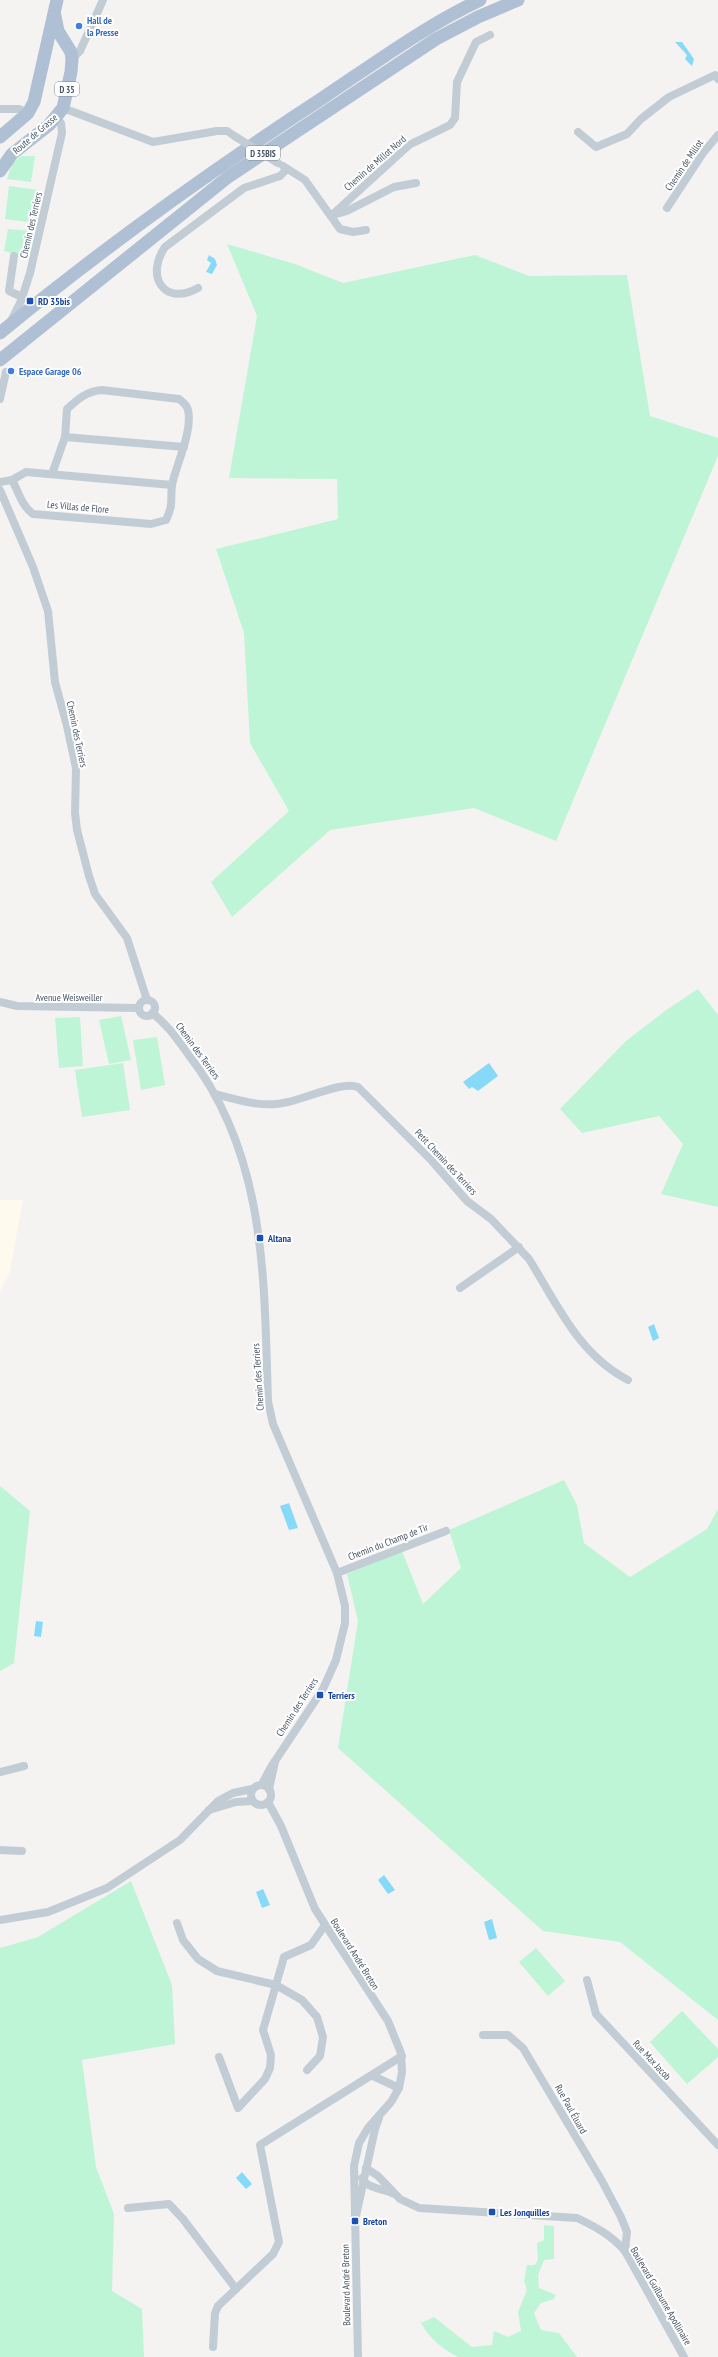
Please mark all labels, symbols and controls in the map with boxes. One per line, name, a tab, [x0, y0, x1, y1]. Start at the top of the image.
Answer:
place label: Hall de la Presse	[87, 14, 119, 39]
marker: Hall de la Presse	[74, 21, 84, 31]
road number: D 35	[55, 82, 79, 96]
street label: Route de Grasse	[10, 111, 60, 157]
street label: Chemin de Millot Nord	[341, 132, 409, 194]
street label: Chemin de Millot	[662, 137, 706, 193]
road number: D 35BIS	[246, 146, 280, 160]
street label: Chemin des Terriers	[17, 190, 45, 259]
place label: RD 35bis	[38, 295, 71, 308]
marker: RD 35bis	[25, 296, 35, 306]
place label: Espace Garage 06	[19, 365, 82, 378]
marker: Espace Garage 06	[6, 366, 16, 376]
street label: Les Villas de Flore	[46, 498, 110, 516]
street label: Chemin des Terriers	[64, 700, 90, 769]
street label: Avenue Weisweiller	[36, 991, 103, 1004]
street label: Chemin des Terriers	[173, 1020, 223, 1083]
street label: Petit Chemin des Terriers	[412, 1126, 480, 1198]
place label: Altana	[267, 1232, 291, 1245]
marker: Altana	[255, 1233, 265, 1243]
street label: Chemin des Terriers	[249, 1342, 267, 1411]
street label: Chemin du Champ de Tir	[346, 1521, 430, 1563]
street label: Chemin des Terriers	[273, 1675, 321, 1739]
place label: Terriers	[328, 1689, 355, 1702]
marker: Terriers	[315, 1690, 325, 1700]
street label: Boulevard André Breton	[328, 1916, 382, 1992]
street label: Rue Max Jacob	[630, 2037, 674, 2083]
street label: Rue Paul Éluard	[552, 2082, 590, 2136]
place label: Les Jonquilles	[500, 2206, 550, 2219]
marker: Les Jonquilles	[487, 2207, 497, 2217]
place label: Breton	[363, 2215, 387, 2228]
marker: Breton	[350, 2216, 360, 2226]
street label: Boulevard André Breton	[339, 2244, 353, 2326]
street label: Boulevard Guillaume Apollinaire	[628, 2245, 694, 2347]

